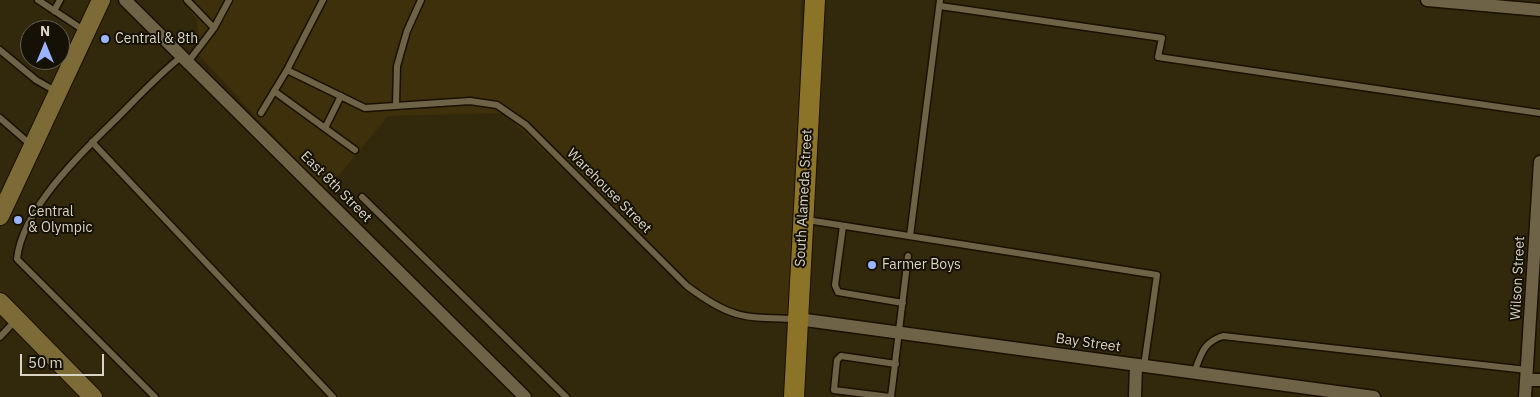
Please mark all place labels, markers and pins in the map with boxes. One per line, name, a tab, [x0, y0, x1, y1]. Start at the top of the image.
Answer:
place label: Central & 8th	[115, 31, 198, 47]
marker: Central & 8th	[99, 33, 111, 45]
place label: Central & Olympic	[28, 204, 92, 236]
marker: Central & Olympic	[12, 214, 24, 226]
place label: Farmer Boys	[882, 257, 961, 273]
marker: Farmer Boys	[866, 259, 878, 271]

